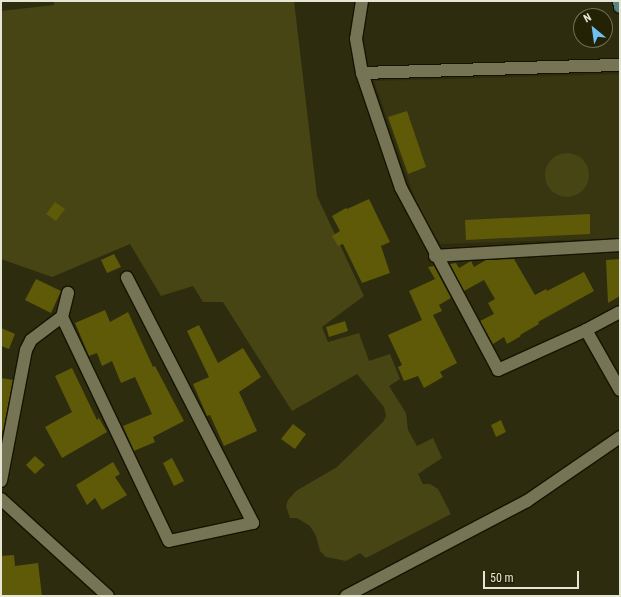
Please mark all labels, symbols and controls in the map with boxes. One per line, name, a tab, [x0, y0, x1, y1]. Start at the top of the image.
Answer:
north arrow	[573, 8, 613, 48]
text: N	[581, 11, 594, 25]
scale bar	[485, 563, 581, 589]
text: 50 m	[490, 571, 514, 585]

